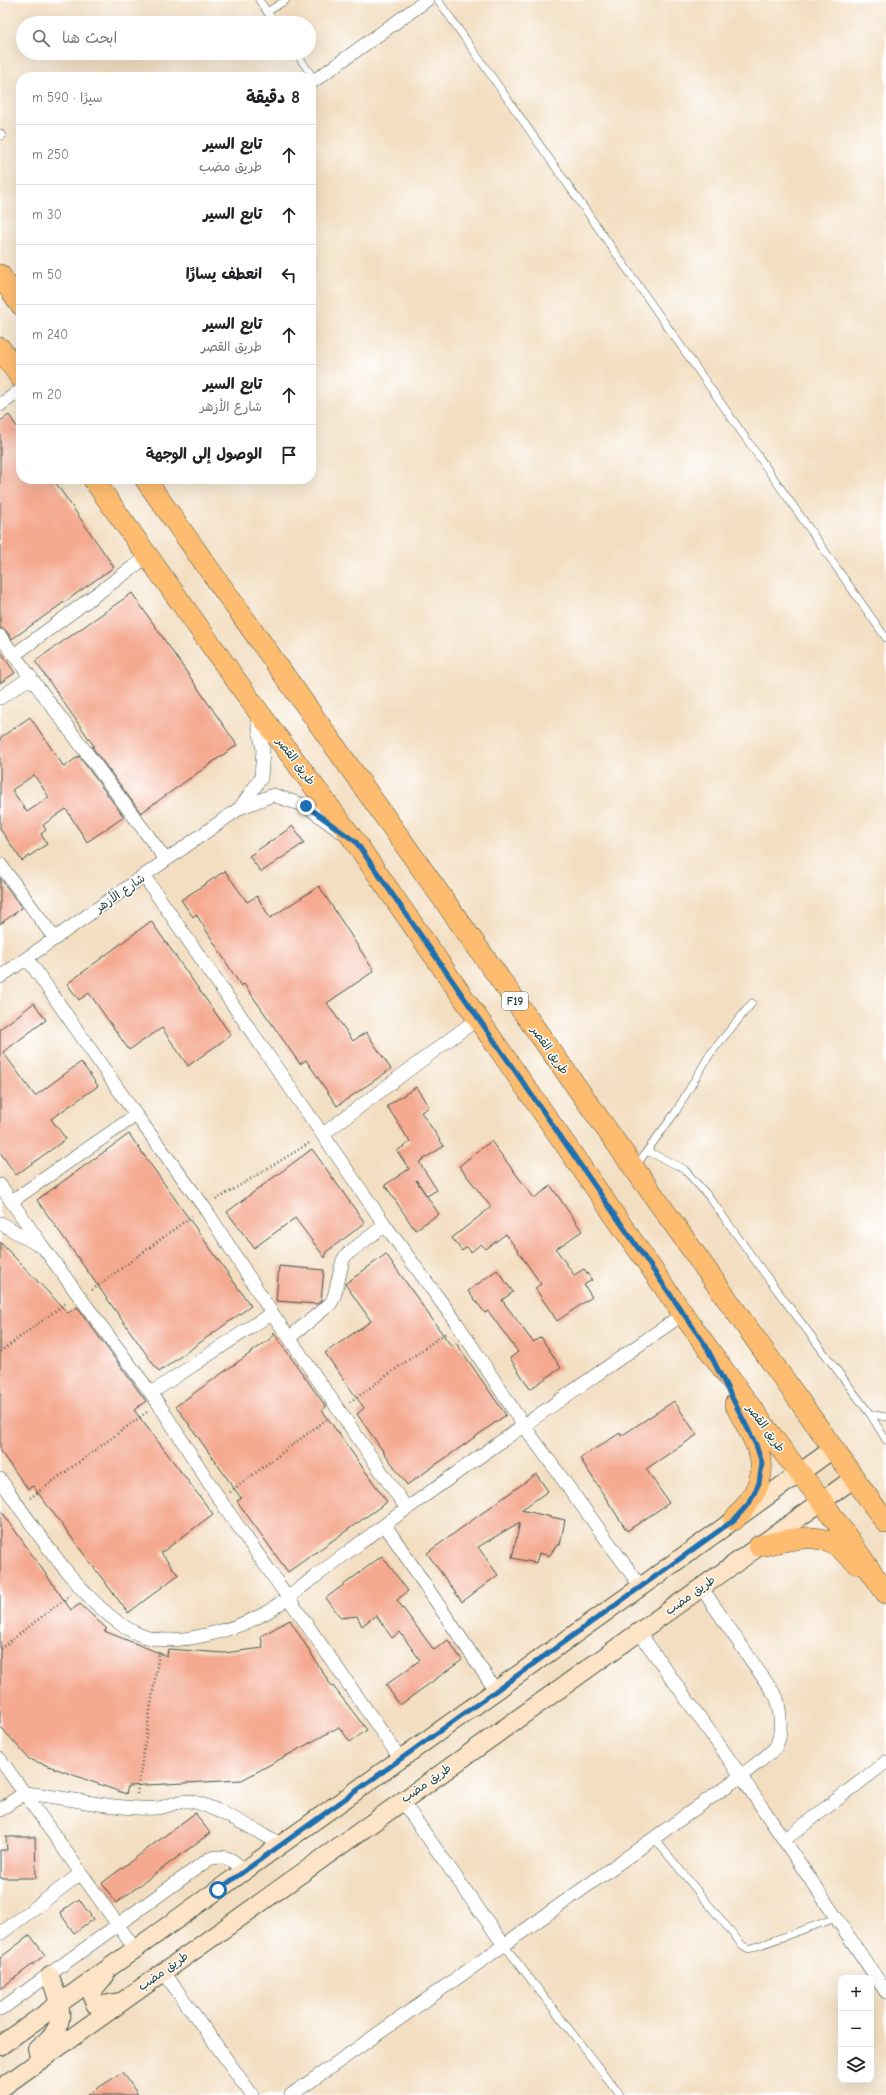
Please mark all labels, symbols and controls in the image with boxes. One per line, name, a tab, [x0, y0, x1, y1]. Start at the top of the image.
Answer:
search box	[16, 16, 316, 60]
icon: search	[30, 27, 52, 49]
text: ابحث هنا	[62, 29, 117, 47]
text: 8 دقيقة	[246, 88, 300, 107]
text: سيرًا · 590 m	[32, 90, 103, 105]
text: تابع السير	[203, 135, 262, 153]
icon: ahead	[278, 144, 300, 166]
text: 250 m	[32, 147, 69, 162]
text: طريق مضب	[199, 159, 262, 174]
icon: ahead	[278, 204, 300, 226]
text: تابع السير	[203, 205, 262, 223]
text: 30 m	[32, 207, 62, 222]
icon: left	[278, 264, 300, 286]
text: انعطف يسارًا	[186, 265, 262, 283]
text: 50 m	[32, 267, 62, 282]
text: تابع السير	[203, 315, 262, 333]
icon: ahead	[278, 324, 300, 346]
text: 240 m	[32, 327, 68, 342]
text: طريق القصر	[201, 339, 262, 354]
text: تابع السير	[203, 375, 262, 393]
icon: ahead	[278, 384, 300, 406]
text: 20 m	[32, 387, 62, 402]
text: شارع الأزهر	[200, 399, 262, 414]
icon: arrive	[278, 444, 300, 466]
text: الوصول إلى الوجهة	[146, 445, 262, 463]
street label: طريق القصر	[273, 734, 318, 788]
route end	[297, 797, 315, 815]
street label: شارع الأزهر	[91, 870, 149, 917]
road number: F19	[502, 992, 528, 1010]
street label: طريق القصر	[528, 1022, 572, 1077]
street label: طريق القصر	[743, 1400, 788, 1455]
street label: طريق مضب	[662, 1572, 718, 1619]
street label: طريق مضب	[398, 1761, 454, 1806]
route start	[209, 1881, 227, 1899]
street label: طريق مضب	[135, 1949, 191, 1994]
map controls	[838, 1975, 874, 2083]
button: +	[838, 1975, 874, 2011]
button: −	[838, 2011, 874, 2047]
button: layers	[838, 2047, 874, 2083]

